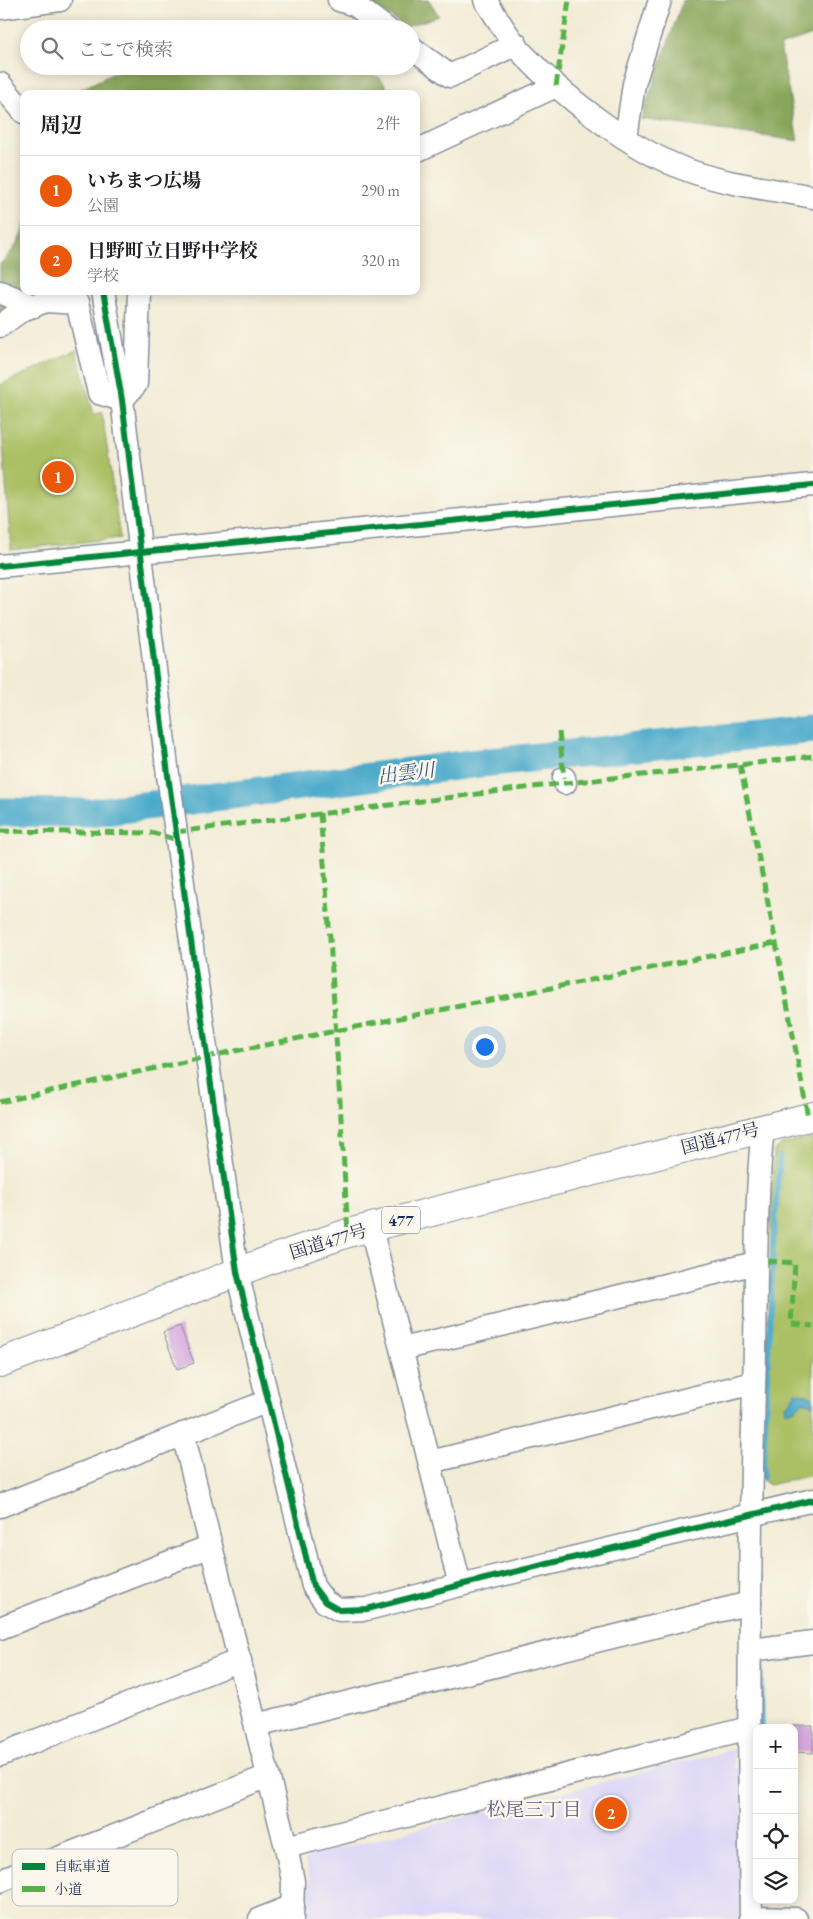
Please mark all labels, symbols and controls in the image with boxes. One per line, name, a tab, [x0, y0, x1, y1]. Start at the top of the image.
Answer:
search box	[20, 20, 420, 75]
icon: search	[38, 34, 66, 62]
text: ここで検索	[78, 37, 173, 62]
text: 周辺	[40, 111, 82, 138]
text: 2件	[376, 113, 400, 134]
text: いちまつ広場	[87, 168, 201, 193]
text: 1	[52, 180, 60, 201]
text: 290 m	[361, 180, 400, 201]
text: 公園	[87, 195, 119, 216]
text: 日野町立日野中学校	[87, 238, 258, 263]
text: 2	[52, 250, 60, 271]
text: 320 m	[361, 250, 400, 271]
text: 学校	[87, 265, 119, 286]
pin: 1	[42, 458, 74, 496]
water label: 出雲川	[376, 757, 438, 789]
your location	[472, 1034, 498, 1060]
street label: 国道477号	[678, 1117, 762, 1159]
road number: 477	[382, 1206, 420, 1234]
street label: 国道477号	[286, 1218, 370, 1264]
map controls	[753, 1724, 798, 1904]
button: +	[753, 1724, 798, 1769]
button: −	[753, 1769, 798, 1814]
pin: 2	[595, 1794, 627, 1832]
district label: 松尾三丁目	[486, 1797, 582, 1822]
button: locate	[753, 1814, 798, 1859]
legend	[12, 1849, 178, 1906]
text: 自転車道	[54, 1857, 110, 1875]
button: layers	[753, 1859, 798, 1904]
text: 小道	[54, 1880, 82, 1898]

